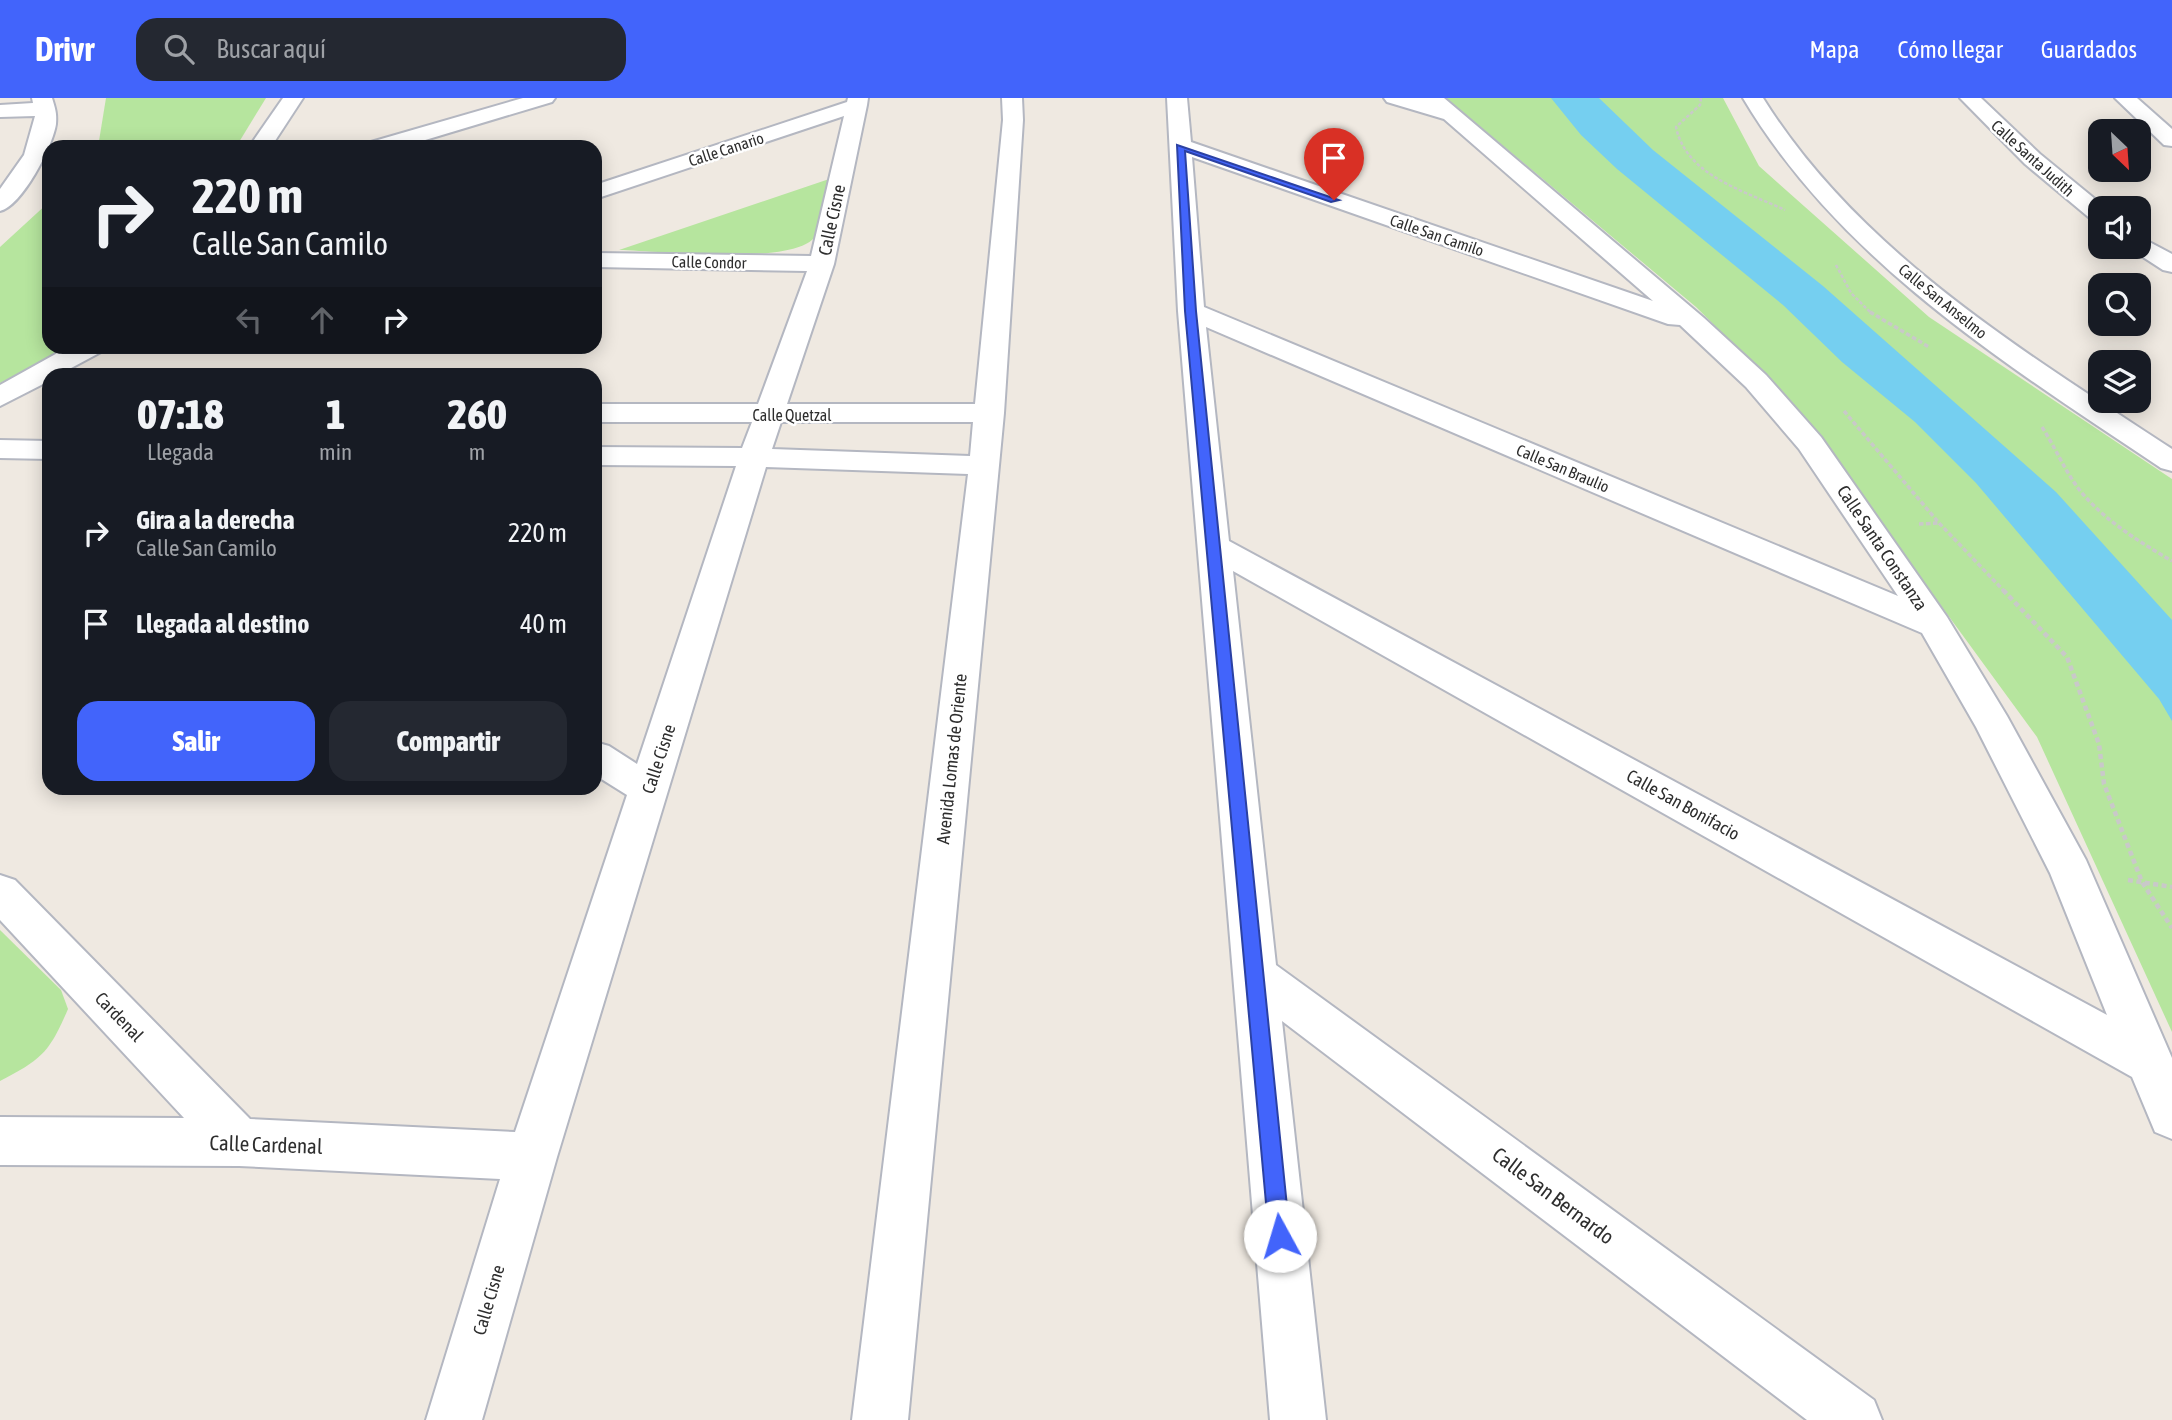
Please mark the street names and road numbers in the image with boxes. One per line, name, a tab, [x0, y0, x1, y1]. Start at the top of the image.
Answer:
street label: Calle Santa Judith	[1988, 116, 2078, 200]
street label: Calle Canario	[686, 128, 766, 170]
street label: Calle Cisne	[814, 183, 849, 257]
street label: Calle San Camilo	[1388, 211, 1486, 259]
street label: Calle Condor	[671, 252, 747, 272]
street label: Calle San Anselmo	[1895, 260, 1991, 342]
street label: Calle Quetzal	[753, 406, 832, 424]
street label: Calle San Braulio	[1514, 440, 1612, 496]
street label: Calle Santa Constanza	[1833, 481, 1932, 614]
street label: Avenida Lomas de Oriente	[932, 673, 971, 845]
street label: Calle Cisne	[637, 721, 680, 796]
street label: Calle San Bonifacio	[1623, 765, 1743, 844]
street label: Cardenal	[91, 988, 148, 1046]
street label: Calle Cardenal	[209, 1130, 323, 1158]
street label: Calle San Bernardo	[1488, 1142, 1619, 1249]
street label: Calle Cisne	[469, 1262, 509, 1337]

